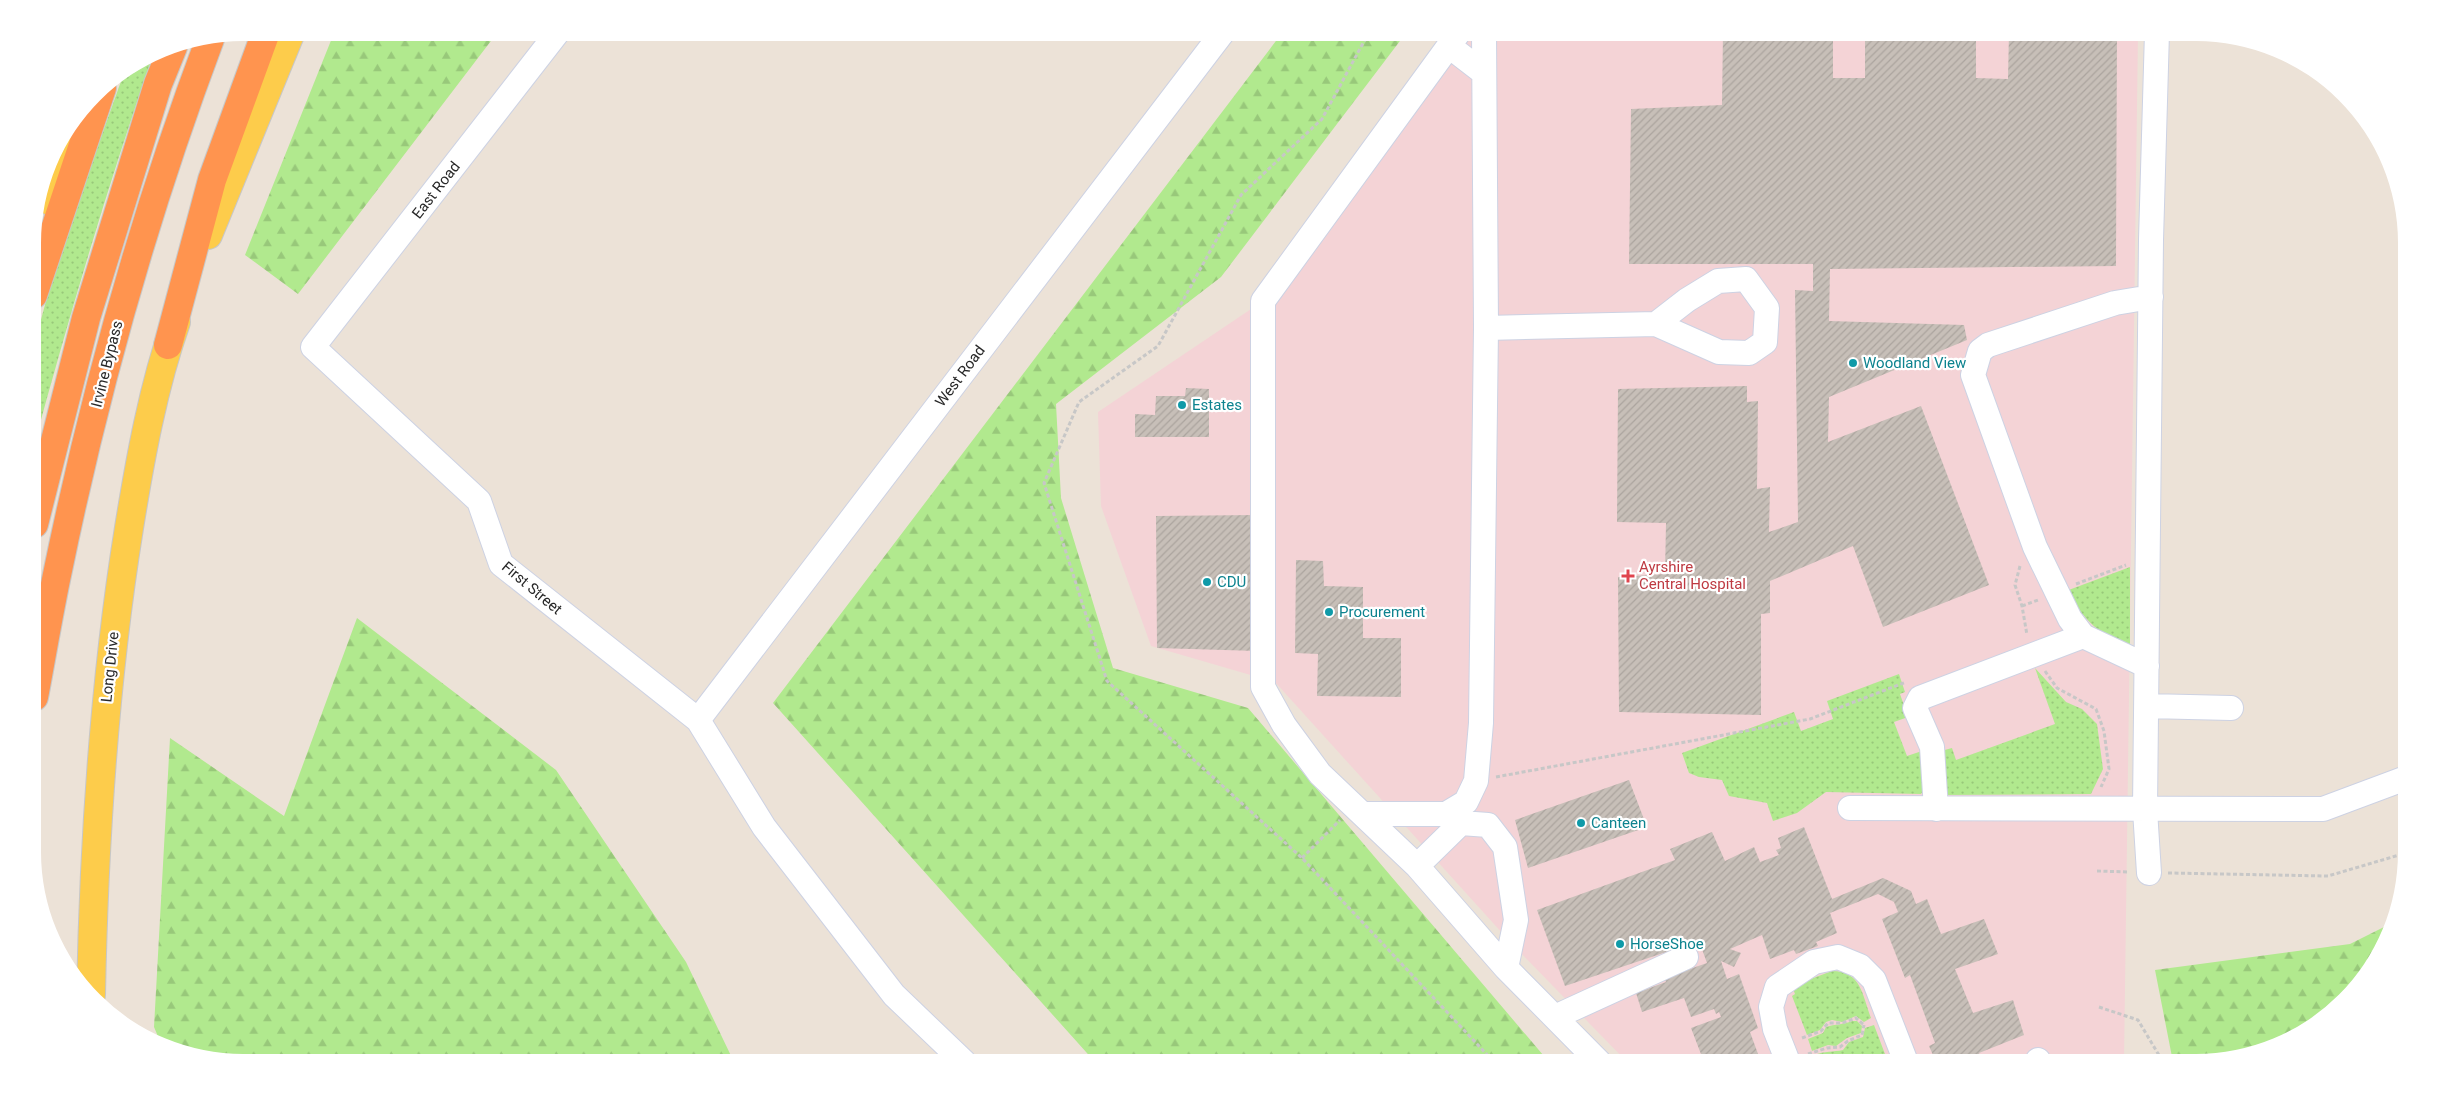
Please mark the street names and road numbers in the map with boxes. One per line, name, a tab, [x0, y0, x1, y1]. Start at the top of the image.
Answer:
street label: East Road	[408, 158, 464, 222]
street label: Irvine Bypass	[88, 319, 126, 409]
street label: West Road	[931, 342, 989, 410]
street label: First Street	[498, 558, 566, 618]
street label: Long Drive	[97, 631, 123, 703]

